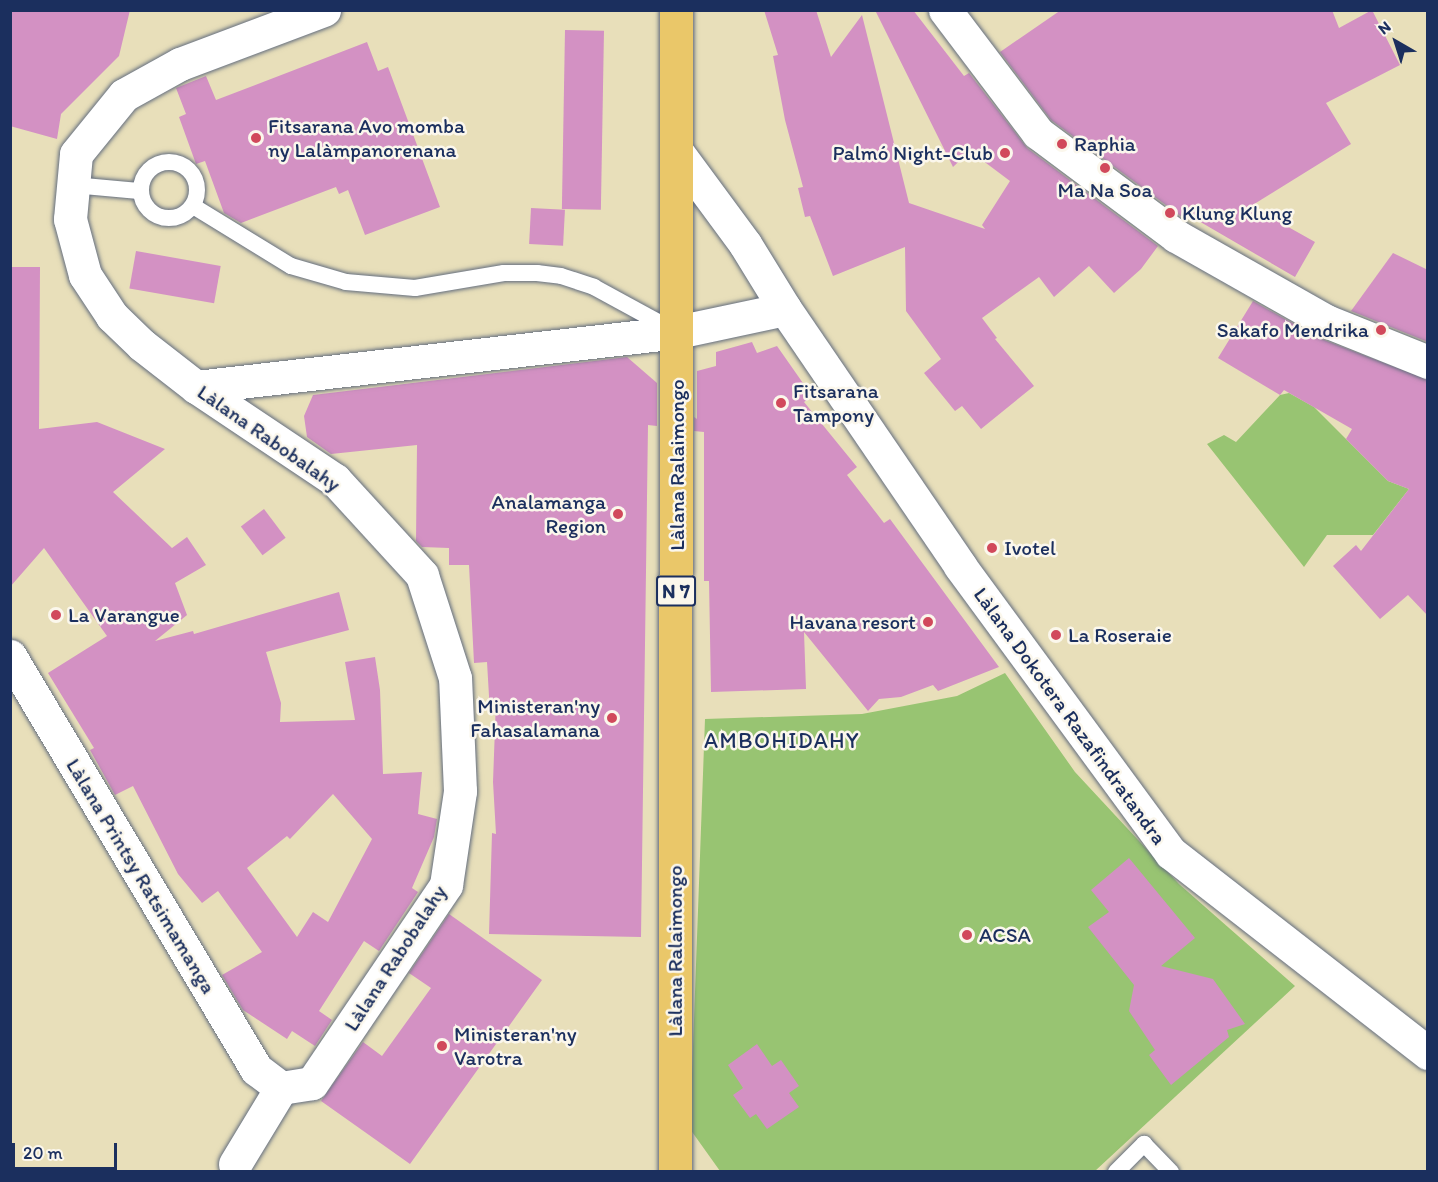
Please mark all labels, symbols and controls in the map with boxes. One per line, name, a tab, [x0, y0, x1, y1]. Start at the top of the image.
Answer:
north arrow	[1366, 12, 1426, 72]
text: N	[1374, 17, 1395, 38]
place label: Fitsarana Avo momba ny Lalàmpanorenana	[268, 113, 463, 163]
marker: Fitsarana Avo momba ny Lalàmpanorenana	[249, 131, 263, 145]
place label: Raphia	[1074, 131, 1136, 157]
marker: Raphia	[1055, 137, 1069, 151]
place label: Palmó Night-Club	[833, 140, 993, 166]
marker: Palmó Night-Club	[998, 146, 1012, 160]
marker: Ma Na Soa	[1098, 161, 1112, 175]
place label: Ma Na Soa	[1058, 177, 1152, 203]
place label: Klung Klung	[1182, 200, 1293, 226]
marker: Klung Klung	[1163, 206, 1177, 220]
place label: Sakafo Mendrika	[1217, 317, 1369, 343]
marker: Sakafo Mendrika	[1374, 323, 1388, 337]
place label: Fitsarana Tampony	[793, 378, 879, 428]
street label: Làlana Rabobalahy	[192, 379, 346, 497]
street label: Làlana Ralaimongo	[664, 380, 690, 550]
marker: Fitsarana Tampony	[774, 396, 788, 410]
place label: Analamanga Region	[491, 489, 606, 539]
marker: Analamanga Region	[611, 507, 625, 521]
place label: Ivotel	[1004, 535, 1056, 561]
marker: Ivotel	[985, 541, 999, 555]
road number: N 7	[655, 574, 697, 608]
street label: Làlana Dokotera Razafindratandra	[968, 582, 1172, 850]
place label: La Varangue	[68, 602, 179, 628]
marker: La Varangue	[49, 608, 63, 622]
place label: Havana resort	[789, 609, 916, 635]
marker: Havana resort	[921, 615, 935, 629]
place label: La Roseraie	[1068, 622, 1171, 648]
marker: La Roseraie	[1049, 628, 1063, 642]
place label: Ministeran'ny Fahasalamana	[470, 693, 600, 743]
marker: Ministeran'ny Fahasalamana	[605, 711, 619, 725]
district label: AMBOHIDAHY	[704, 728, 860, 754]
street label: Làlana Printsy Ratsimamanga	[61, 754, 221, 998]
street label: Làlana Ralaimongo	[662, 866, 688, 1036]
street label: Làlana Rabobalahy	[338, 880, 452, 1036]
place label: ACSA	[979, 922, 1031, 948]
marker: ACSA	[960, 928, 974, 942]
place label: Ministeran'ny Varotra	[454, 1021, 577, 1071]
marker: Ministeran'ny Varotra	[435, 1039, 449, 1053]
scale bar	[15, 1131, 120, 1169]
text: 20 m	[23, 1142, 63, 1164]

